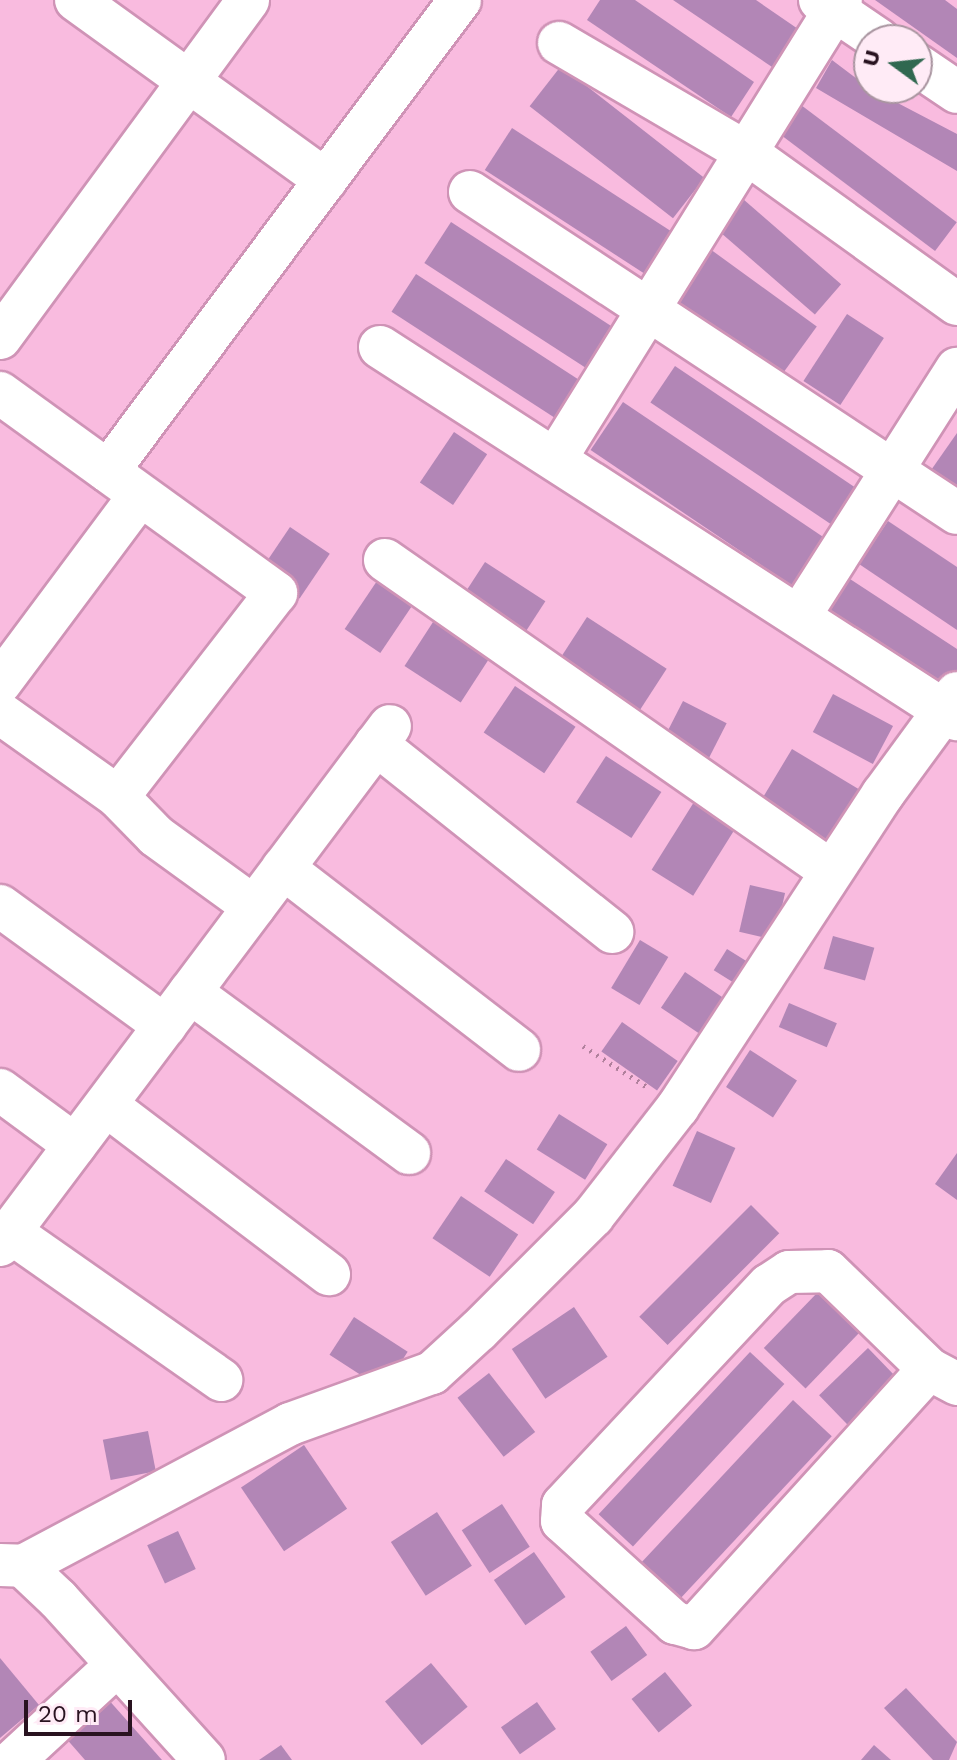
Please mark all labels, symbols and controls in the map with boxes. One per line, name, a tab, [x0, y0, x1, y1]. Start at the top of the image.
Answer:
north arrow	[853, 24, 933, 104]
text: U	[857, 47, 885, 69]
scale bar	[28, 1684, 136, 1734]
text: 20 m	[38, 1700, 98, 1728]

